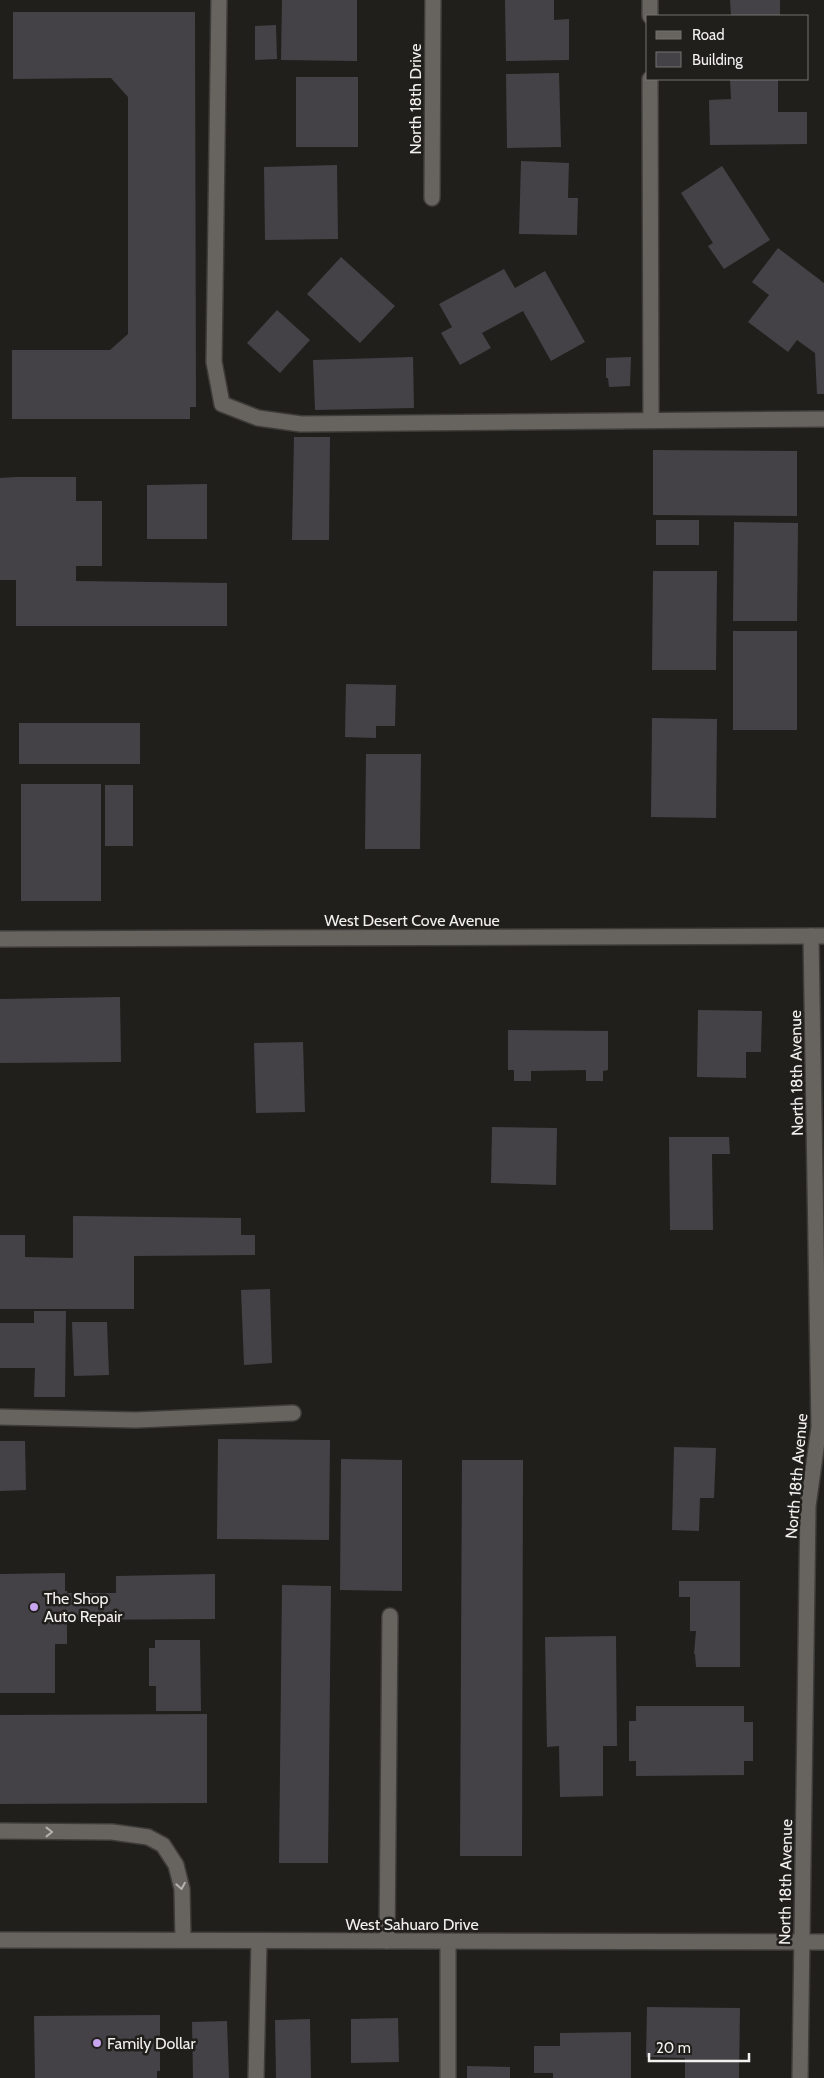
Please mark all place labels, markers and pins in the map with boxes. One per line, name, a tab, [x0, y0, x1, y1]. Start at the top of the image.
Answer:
place label: The Shop Auto Repair	[44, 1589, 123, 1626]
marker: The Shop Auto Repair	[28, 1601, 40, 1613]
place label: Family Dollar	[107, 2034, 196, 2053]
marker: Family Dollar	[91, 2037, 103, 2049]

